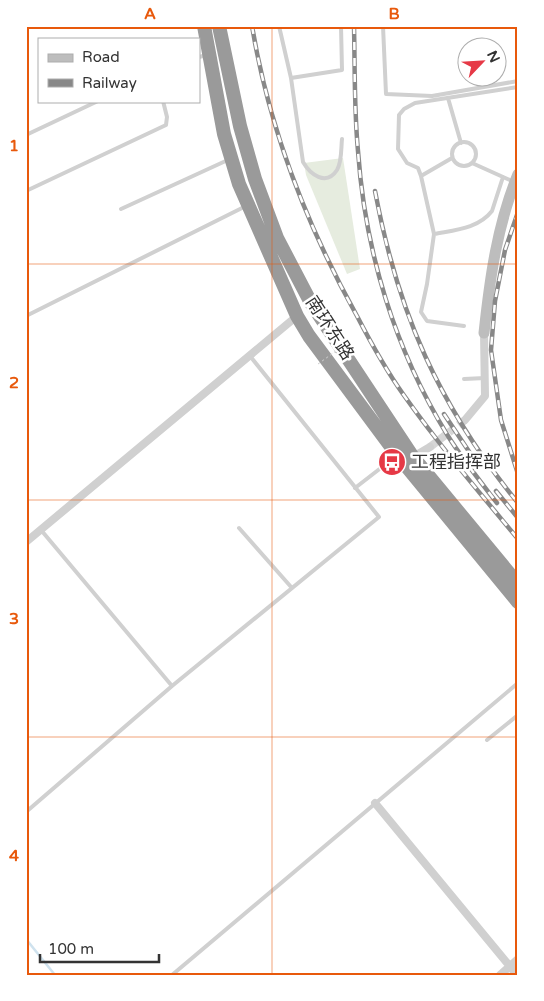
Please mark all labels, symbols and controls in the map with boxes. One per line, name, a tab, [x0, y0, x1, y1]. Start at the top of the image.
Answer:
text: A	[144, 4, 156, 24]
text: B	[388, 4, 400, 24]
legend	[38, 38, 200, 102]
north arrow	[456, 38, 506, 88]
text: Road	[82, 48, 120, 66]
text: N	[483, 48, 503, 65]
text: Railway	[82, 74, 137, 92]
text: 1	[9, 136, 19, 156]
street label: 南环东路	[301, 292, 359, 364]
text: 2	[9, 373, 19, 393]
bus stop icon: 工程指挥部	[377, 447, 407, 477]
place label: 工程指挥部	[411, 451, 501, 473]
text: 3	[9, 609, 19, 629]
text: 4	[9, 846, 19, 866]
scale bar	[40, 931, 159, 963]
text: 100 m	[48, 940, 94, 958]

